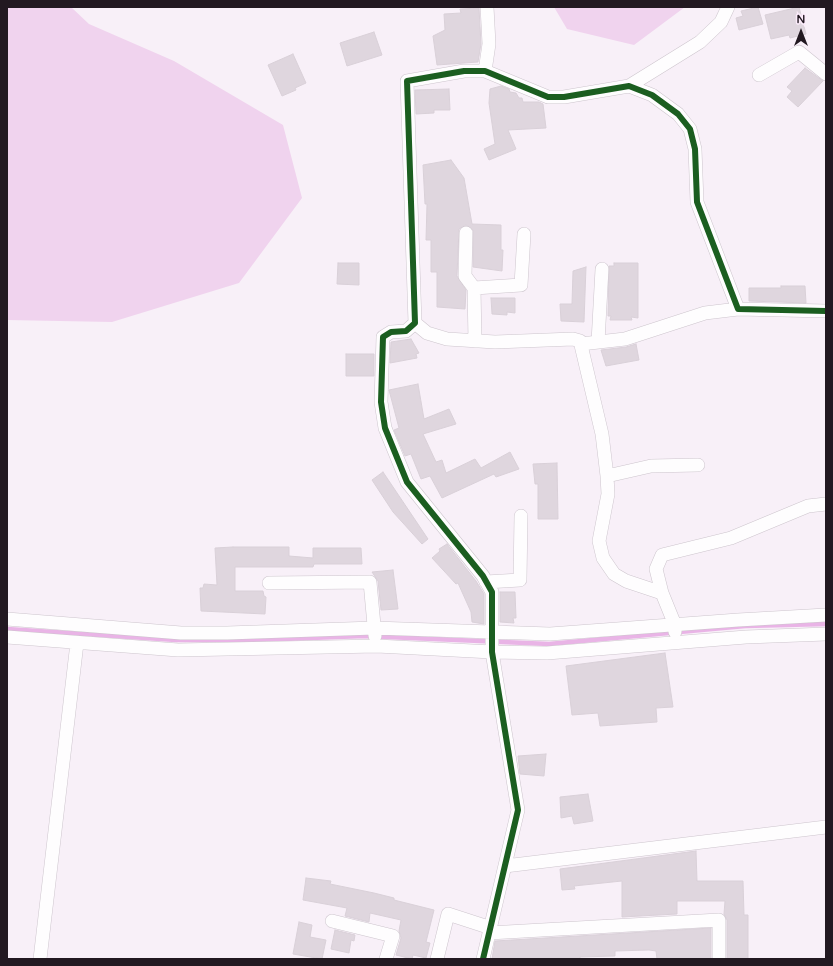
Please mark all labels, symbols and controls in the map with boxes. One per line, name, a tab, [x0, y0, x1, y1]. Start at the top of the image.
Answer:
north arrow	[781, 12, 821, 52]
text: N	[797, 13, 805, 26]

